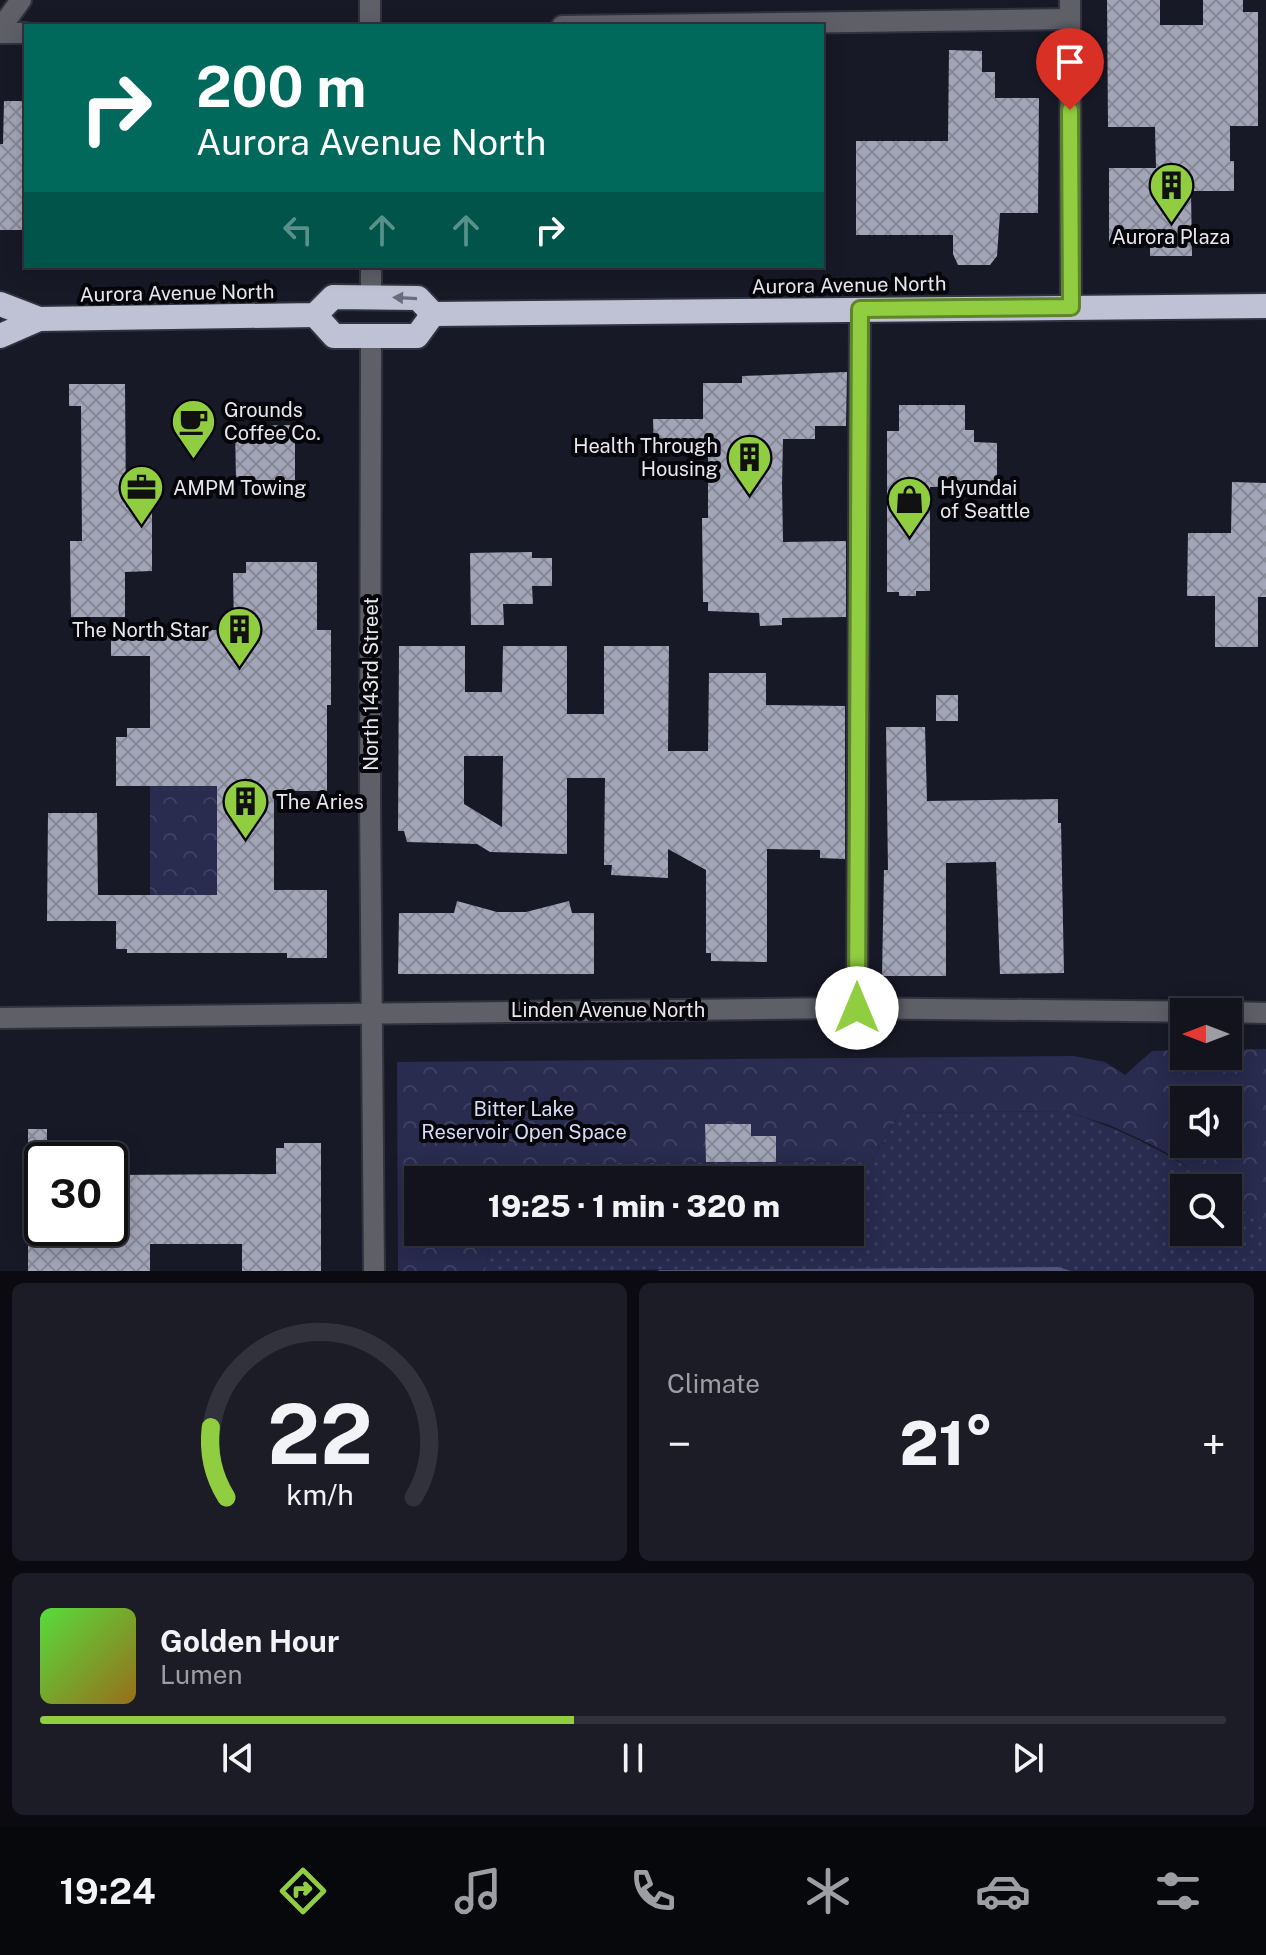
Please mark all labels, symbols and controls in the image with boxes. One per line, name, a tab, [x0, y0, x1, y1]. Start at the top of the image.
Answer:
pin	[1036, 28, 1104, 110]
icon: arrive	[1048, 40, 1092, 84]
text: 200 m	[196, 54, 366, 120]
icon: right	[64, 56, 168, 160]
text: Aurora Avenue North	[196, 121, 546, 163]
building icon: Aurora Plaza	[1147, 161, 1195, 224]
icon: left	[276, 208, 320, 252]
icon: ahead	[360, 208, 404, 252]
icon: ahead	[444, 208, 488, 252]
icon: right	[528, 208, 572, 252]
place label: Aurora Plaza	[1112, 225, 1230, 249]
street label: Aurora Avenue North	[751, 271, 947, 299]
street label: Aurora Avenue North	[79, 279, 275, 307]
one-way arrow	[393, 291, 418, 304]
cafe icon: Grounds Coffee Co.	[169, 397, 217, 460]
place label: Grounds Coffee Co.	[224, 398, 321, 445]
building icon: Health Through Housing	[725, 433, 773, 496]
place label: Health Through Housing	[573, 434, 718, 481]
office icon: AMPM Towing	[118, 464, 166, 527]
place label: AMPM Towing	[173, 476, 307, 500]
shop icon: Hyundai of Seattle	[885, 476, 933, 539]
place label: Hyundai of Seattle	[940, 476, 1030, 523]
street label: North 143rd Street	[359, 597, 383, 771]
building icon: The North Star	[216, 606, 264, 669]
place label: The North Star	[72, 618, 209, 642]
building icon: The Aries	[221, 778, 269, 841]
place label: The Aries	[276, 790, 364, 814]
position arrow	[815, 966, 899, 1050]
street label: Linden Avenue North	[511, 998, 705, 1022]
north arrow	[1170, 998, 1242, 1070]
map controls	[1170, 998, 1242, 1246]
button: sound	[1170, 1086, 1242, 1158]
park label: Bitter Lake Reservoir Open Space	[421, 1097, 627, 1144]
speed limit sign: 30	[24, 1142, 128, 1246]
button: search	[1170, 1174, 1242, 1246]
text: 19:25 · 1 min · 320 m	[488, 1188, 780, 1224]
text: Climate	[667, 1368, 760, 1399]
text: 22	[267, 1385, 372, 1483]
text: 21°	[899, 1408, 994, 1479]
text: −	[667, 1418, 691, 1470]
text: +	[1202, 1418, 1226, 1470]
text: km/h	[286, 1478, 353, 1511]
text: Golden Hour	[160, 1623, 339, 1659]
text: Lumen	[160, 1659, 243, 1690]
icon: previous	[216, 1736, 260, 1780]
icon: pause	[611, 1736, 655, 1780]
icon: next	[1006, 1736, 1050, 1780]
icon: directions	[275, 1863, 331, 1919]
icon: music	[450, 1863, 506, 1919]
icon: phone	[625, 1863, 681, 1919]
icon: climate	[800, 1863, 856, 1919]
icon: car	[975, 1863, 1031, 1919]
icon: filters	[1150, 1863, 1206, 1919]
text: 19:24	[60, 1870, 156, 1912]

